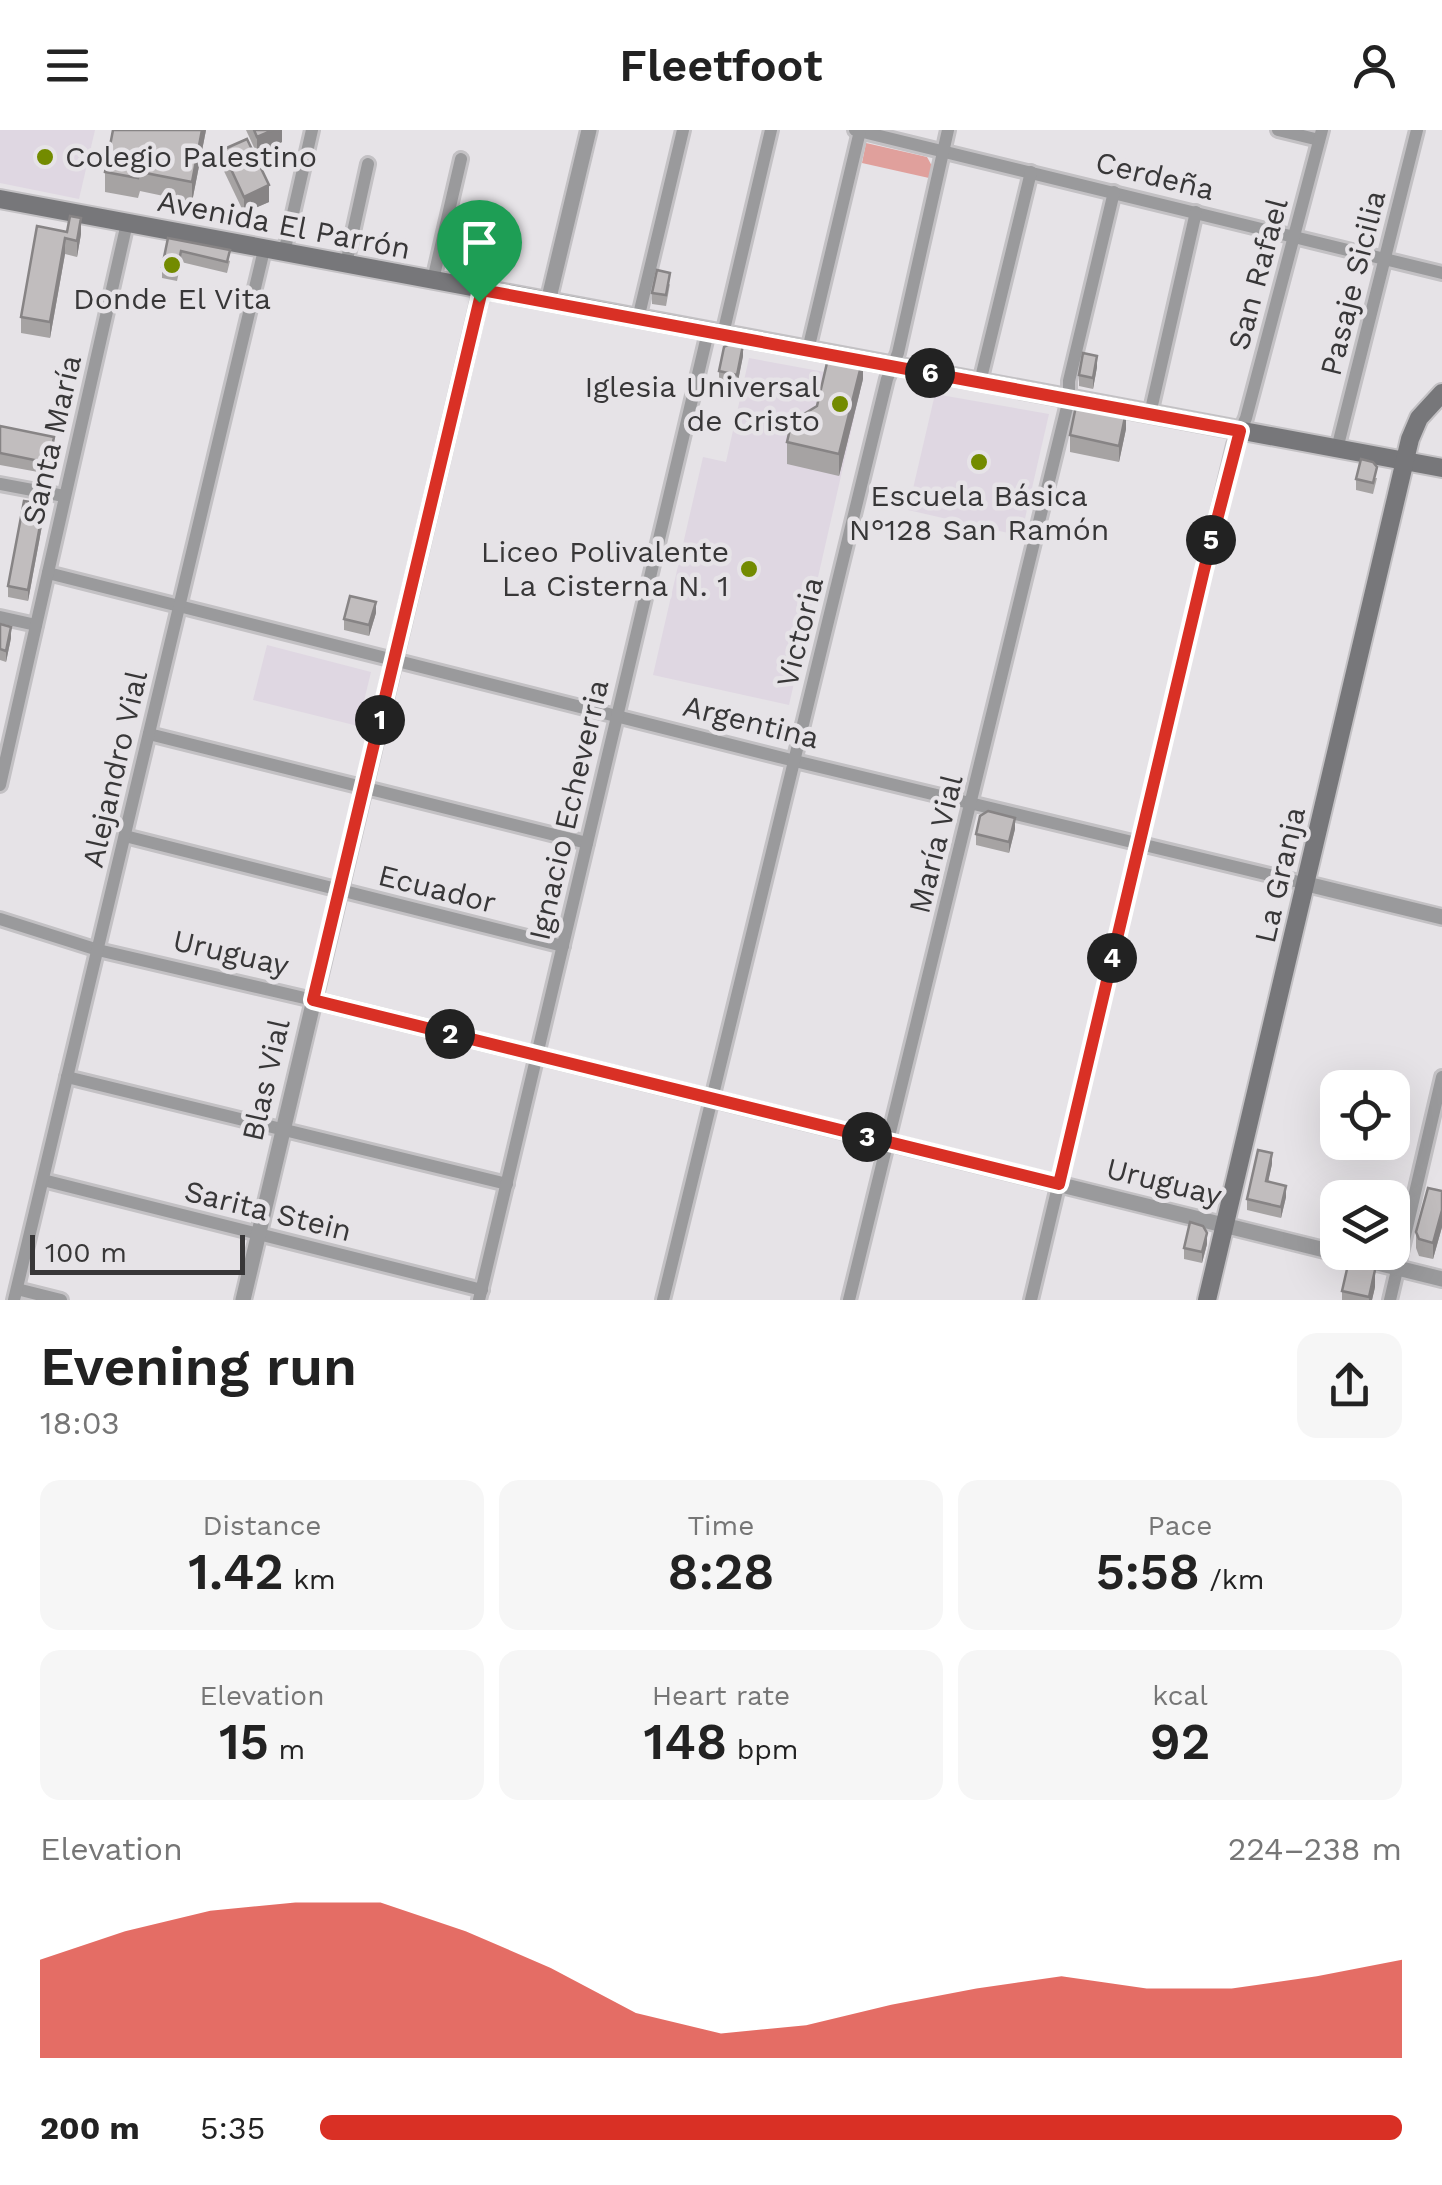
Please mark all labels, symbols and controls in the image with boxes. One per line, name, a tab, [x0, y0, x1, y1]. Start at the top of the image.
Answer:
icon: menu	[40, 38, 95, 93]
icon: person	[1347, 38, 1402, 93]
text: Fleetfoot	[619, 39, 823, 92]
place label: Colegio Palestino	[65, 139, 317, 174]
street label: Cerdeña	[1092, 144, 1218, 207]
marker: Colegio Palestino	[34, 146, 56, 168]
street label: Avenida El Parrón	[155, 183, 414, 266]
street label: Pasaje Sicilia	[1313, 187, 1392, 379]
street label: San Rafael	[1220, 194, 1295, 354]
pin	[437, 200, 522, 303]
icon: arrive	[452, 215, 507, 270]
marker: Donde El Vita	[161, 254, 183, 276]
place label: Donde El Vita	[73, 281, 271, 316]
pin: 6	[905, 348, 955, 398]
street label: Santa María	[15, 352, 88, 528]
text: 6	[921, 356, 939, 389]
place label: Iglesia Universal de Cristo	[585, 369, 820, 438]
marker: Iglesia Universal de Cristo	[829, 393, 851, 415]
marker: Escuela Básica N°128 San Ramón	[968, 451, 990, 473]
place label: Escuela Básica N°128 San Ramón	[849, 478, 1109, 547]
pin: 5	[1186, 515, 1236, 565]
text: 5	[1203, 523, 1219, 556]
place label: Liceo Polivalente La Cisterna N. 1	[481, 534, 729, 603]
marker: Liceo Polivalente La Cisterna N. 1	[738, 558, 760, 580]
street label: Victoria	[769, 573, 830, 690]
street label: Alejandro Vial	[75, 667, 154, 871]
street label: Ignacio Echeverria	[522, 676, 616, 944]
street label: Argentina	[679, 688, 823, 755]
pin: 1	[355, 695, 405, 745]
text: 1	[374, 703, 386, 736]
street label: María Vial	[901, 771, 970, 917]
street label: La Granja	[1247, 803, 1312, 946]
street label: Ecuador	[375, 857, 500, 920]
street label: Uruguay	[170, 922, 293, 983]
pin: 4	[1087, 933, 1137, 983]
text: 4	[1103, 941, 1121, 974]
pin: 2	[425, 1009, 475, 1059]
street label: Blas Vial	[234, 1015, 297, 1144]
text: 2	[442, 1017, 458, 1050]
map controls	[1320, 1070, 1410, 1270]
button: locate	[1320, 1070, 1410, 1160]
pin: 3	[842, 1112, 892, 1162]
text: 3	[859, 1120, 875, 1153]
street label: Uruguay	[1103, 1150, 1226, 1213]
street label: Sarita Stein	[181, 1173, 355, 1248]
button: layers	[1320, 1180, 1410, 1270]
scale bar	[30, 1230, 245, 1274]
text: 100 m	[45, 1236, 127, 1269]
button: share	[1297, 1333, 1402, 1438]
text: Evening run	[40, 1334, 357, 1398]
text: 18:03	[40, 1404, 120, 1442]
text: Distance	[202, 1509, 322, 1542]
text: Time	[688, 1509, 754, 1542]
text: Pace	[1148, 1509, 1212, 1542]
text: 1.42	[188, 1542, 284, 1601]
text: 8:28	[668, 1542, 774, 1601]
text: 5:58	[1096, 1542, 1200, 1601]
text: km	[284, 1563, 336, 1596]
text: /km	[1200, 1563, 1264, 1596]
text: Elevation	[200, 1679, 325, 1712]
text: Heart rate	[652, 1679, 790, 1712]
text: kcal	[1152, 1679, 1208, 1712]
text: 15	[219, 1712, 269, 1771]
text: 148	[644, 1712, 727, 1771]
text: 92	[1150, 1712, 1210, 1771]
text: m	[269, 1733, 305, 1766]
text: bpm	[727, 1733, 798, 1766]
text: Elevation	[40, 1830, 183, 1868]
text: 224–238 m	[1228, 1830, 1402, 1868]
text: 200 m	[40, 2109, 140, 2147]
text: 5:35	[200, 2109, 265, 2147]

